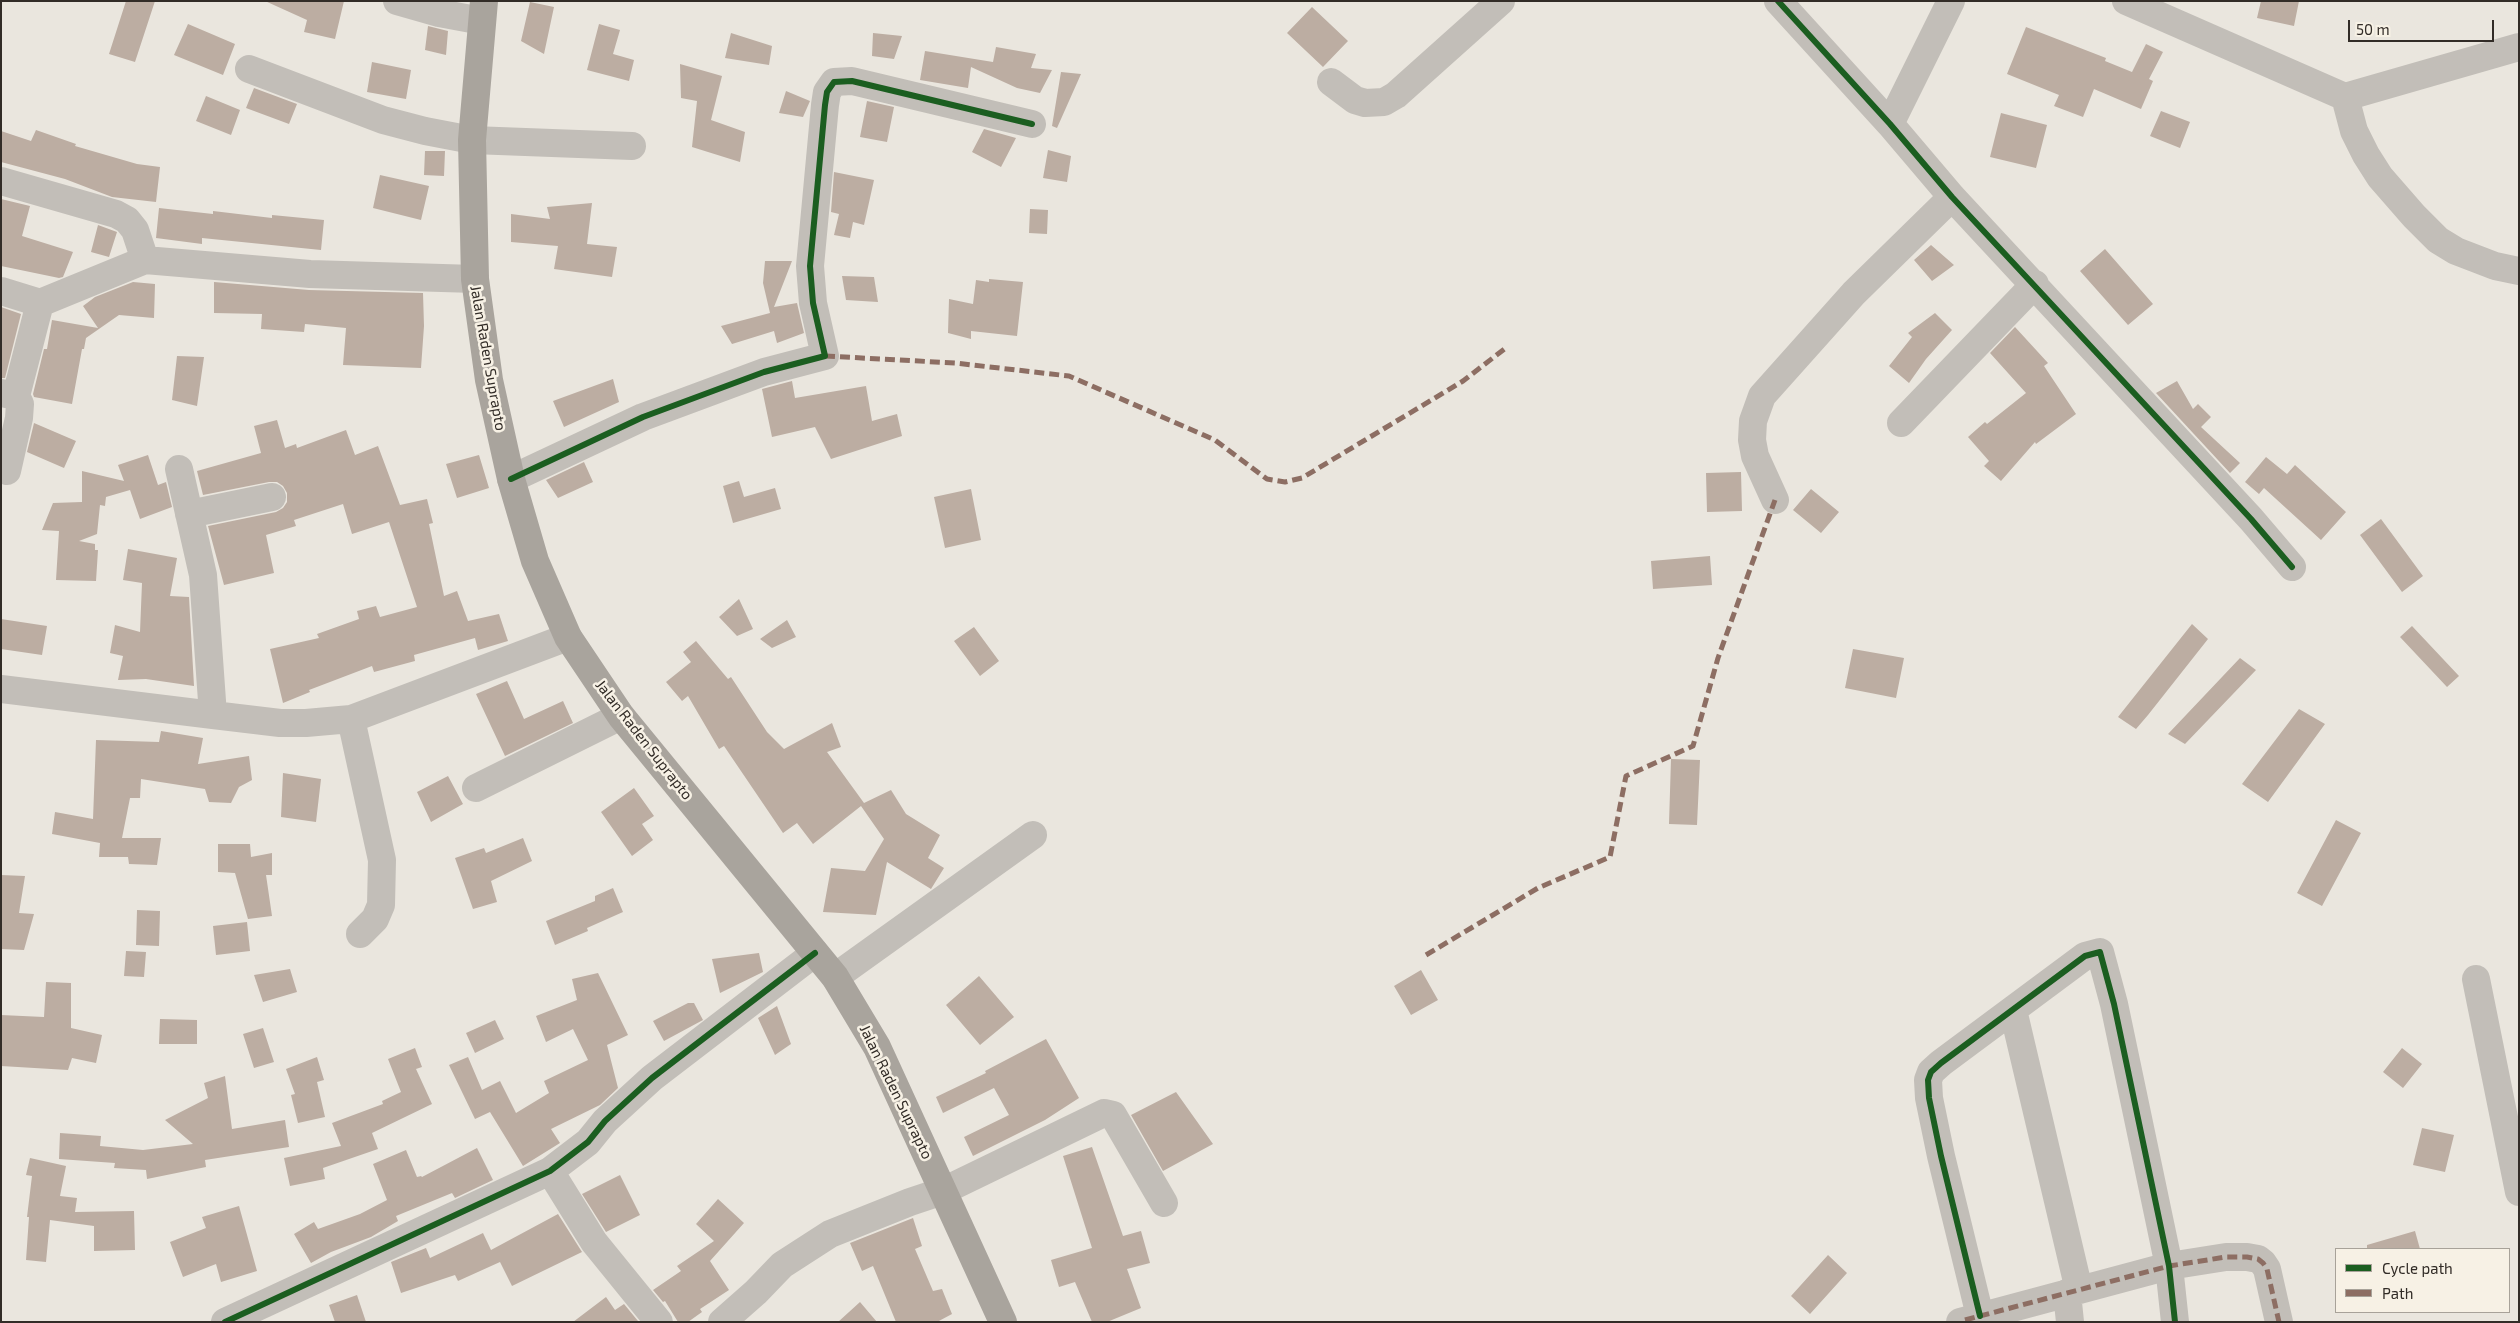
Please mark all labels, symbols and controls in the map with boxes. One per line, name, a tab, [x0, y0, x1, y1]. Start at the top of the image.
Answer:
scale bar	[2350, 10, 2496, 42]
text: 50 m	[2356, 20, 2390, 38]
street label: Jalan Raden Suprapto	[466, 284, 510, 432]
street label: Jalan Raden Suprapto	[592, 676, 696, 804]
street label: Jalan Raden Suprapto	[856, 1022, 936, 1162]
legend	[2335, 1248, 2510, 1313]
text: Cycle path	[2382, 1259, 2453, 1277]
text: Path	[2382, 1284, 2413, 1302]

